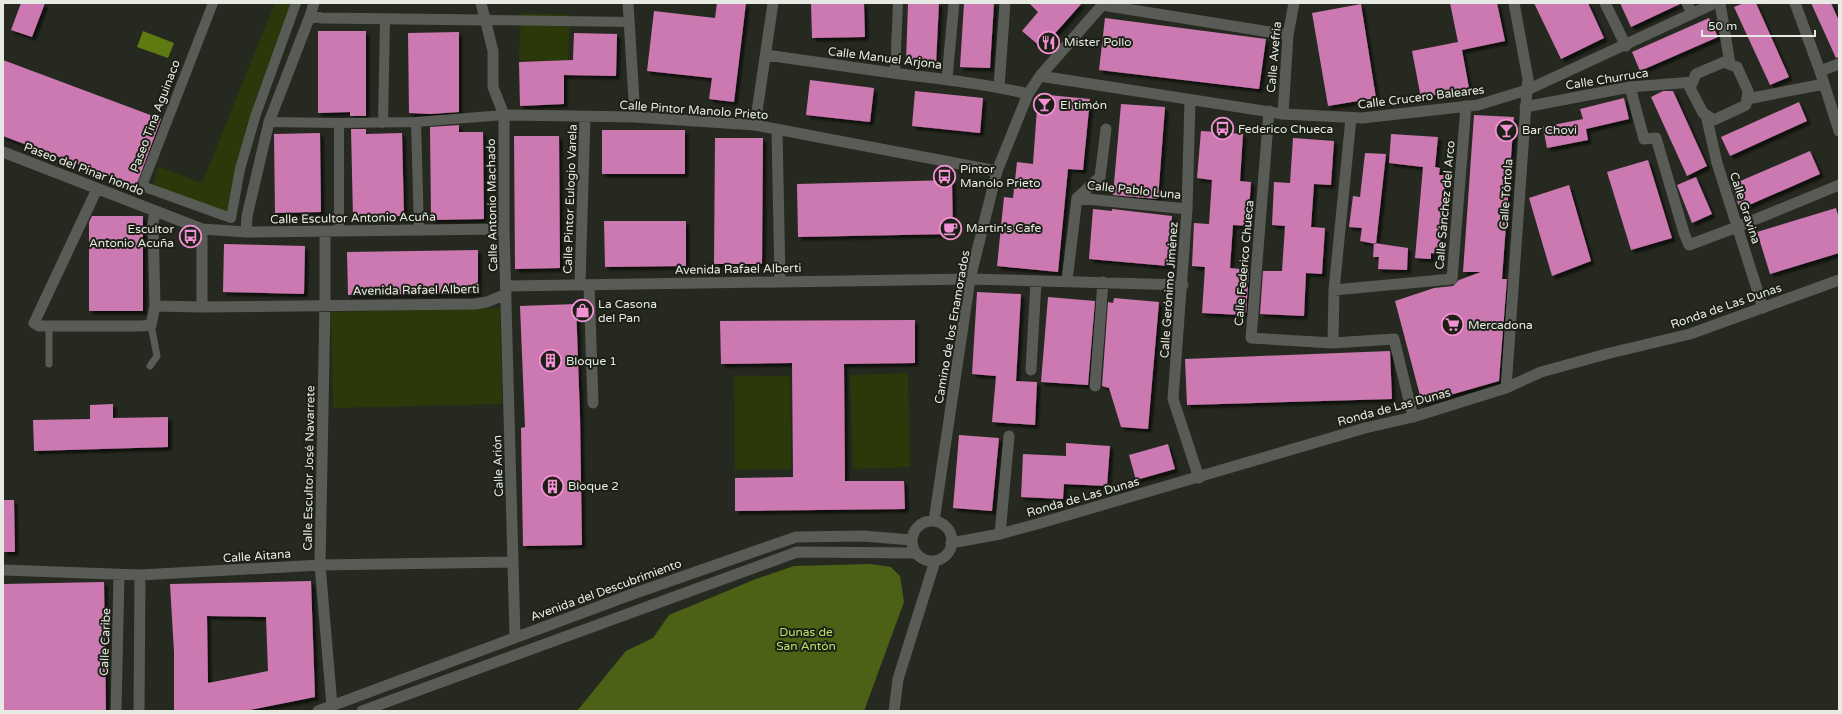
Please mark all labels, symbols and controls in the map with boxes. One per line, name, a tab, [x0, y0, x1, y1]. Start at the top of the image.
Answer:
scale bar	[1702, 12, 1815, 38]
text: 50 m	[1708, 19, 1737, 33]
street label: Calle Avefria	[1264, 21, 1284, 93]
restaurant icon: Mister Pollo	[1035, 29, 1061, 55]
place label: Mister Pollo	[1064, 35, 1132, 49]
street label: Calle Manuel Arjona	[827, 44, 943, 72]
street label: Paseo Tina Aguinaco	[127, 58, 183, 174]
street label: Calle Churruca	[1565, 66, 1649, 92]
street label: Calle Crucero Baleares	[1357, 82, 1485, 112]
bar icon: El timón	[1031, 92, 1057, 118]
street label: Calle Pintor Manolo Prieto	[619, 98, 769, 122]
place label: El timón	[1060, 98, 1107, 112]
bus stop icon: Federico Chueca	[1210, 116, 1236, 142]
bar icon: Bar Chovi	[1494, 117, 1520, 143]
place label: Federico Chueca	[1238, 122, 1333, 136]
place label: Bar Chovi	[1522, 123, 1577, 137]
street label: Calle Pintor Eulogio Varela	[560, 124, 580, 274]
street label: Calle Antonio Machado	[484, 138, 500, 272]
street label: Paseo del Pinar hondo	[22, 140, 146, 198]
street label: Calle Sánchez del Arco	[1432, 140, 1458, 270]
street label: Calle Tórtola	[1497, 158, 1515, 230]
place label: Pintor Manolo Prieto	[960, 162, 1041, 190]
bus stop icon: Pintor Manolo Prieto	[931, 163, 957, 189]
street label: Calle Gravina	[1727, 170, 1763, 246]
street label: Calle Pablo Luna	[1086, 178, 1182, 202]
street label: Calle Federico Chueca	[1232, 200, 1256, 326]
street label: Calle Escultor Antonio Acuña	[270, 210, 436, 226]
cafe icon: Martin's Cafe	[937, 215, 963, 241]
place label: Martin's Cafe	[966, 221, 1042, 235]
street label: Calle Gerónimo Jiménez	[1157, 221, 1181, 359]
place label: Escultor Antonio Acuña	[89, 222, 174, 250]
bus stop icon: Escultor Antonio Acuña	[177, 223, 203, 249]
street label: Camino de los Enamorados	[932, 249, 972, 405]
street label: Avenida Rafael Alberti	[674, 261, 802, 277]
street label: Ronda de Las Dunas	[1669, 280, 1784, 332]
street label: Avenida Rafael Alberti	[352, 282, 480, 298]
place label: La Casona del Pan	[598, 297, 657, 325]
shop icon: La Casona del Pan	[570, 298, 596, 324]
supermarket icon: Mercadona	[1439, 312, 1465, 338]
place label: Mercadona	[1468, 318, 1533, 332]
building icon: Bloque 1	[537, 348, 563, 374]
place label: Bloque 1	[566, 354, 617, 368]
street label: Calle Escultor José Navarrete	[301, 385, 317, 551]
street label: Ronda de Las Dunas	[1336, 385, 1452, 429]
street label: Calle Arión	[490, 435, 506, 497]
building icon: Bloque 2	[539, 473, 565, 499]
street label: Ronda de Las Dunas	[1025, 474, 1141, 520]
place label: Bloque 2	[568, 479, 619, 493]
street label: Calle Aitana	[222, 547, 292, 565]
street label: Avenida del Descubrimiento	[529, 556, 683, 624]
street label: Calle Caribe	[97, 608, 113, 676]
park label: Dunas de San Antón	[776, 625, 836, 653]

